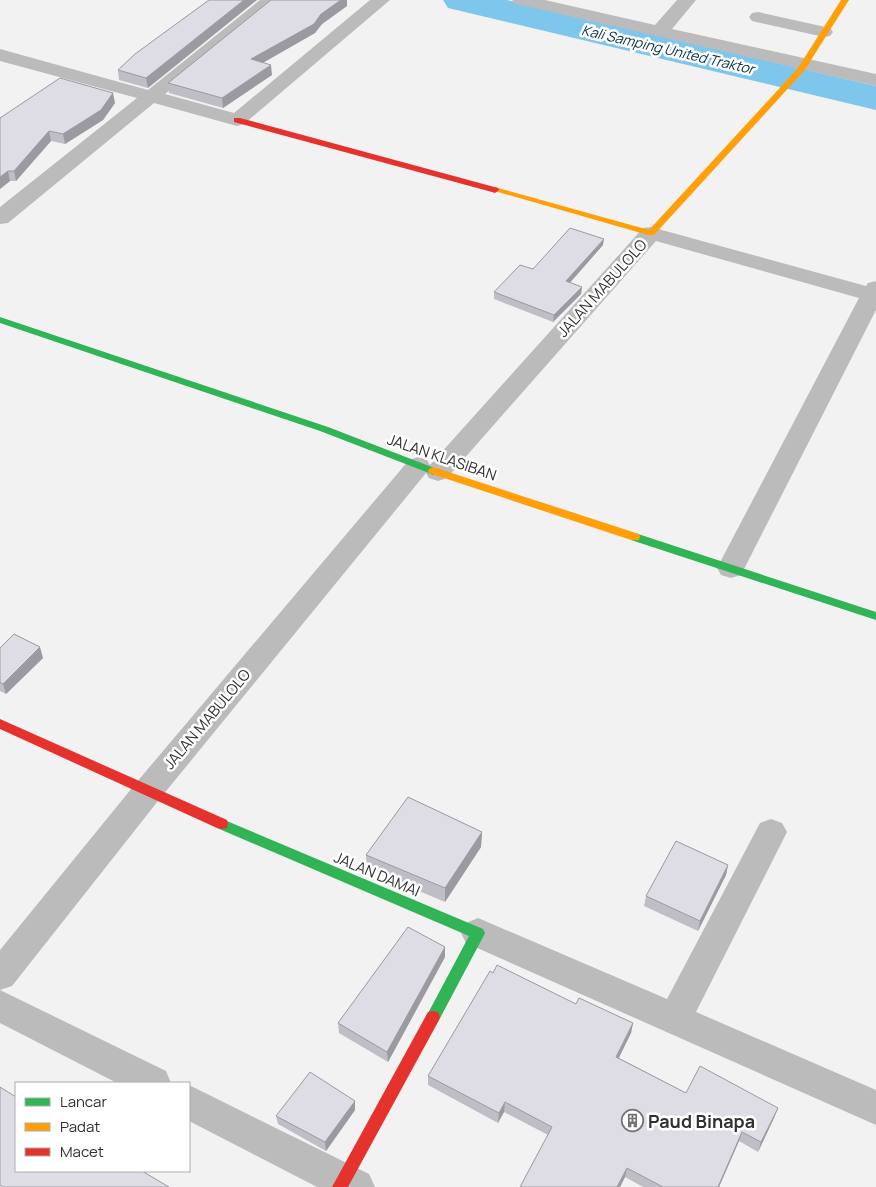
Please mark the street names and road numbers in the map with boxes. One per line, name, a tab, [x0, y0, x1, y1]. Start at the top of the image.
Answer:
street label: JALAN MABULOLO	[552, 234, 652, 341]
street label: JALAN KLASIBAN	[385, 429, 499, 485]
street label: JALAN MABULOLO	[159, 664, 255, 774]
street label: JALAN DAMAI	[331, 846, 423, 902]

